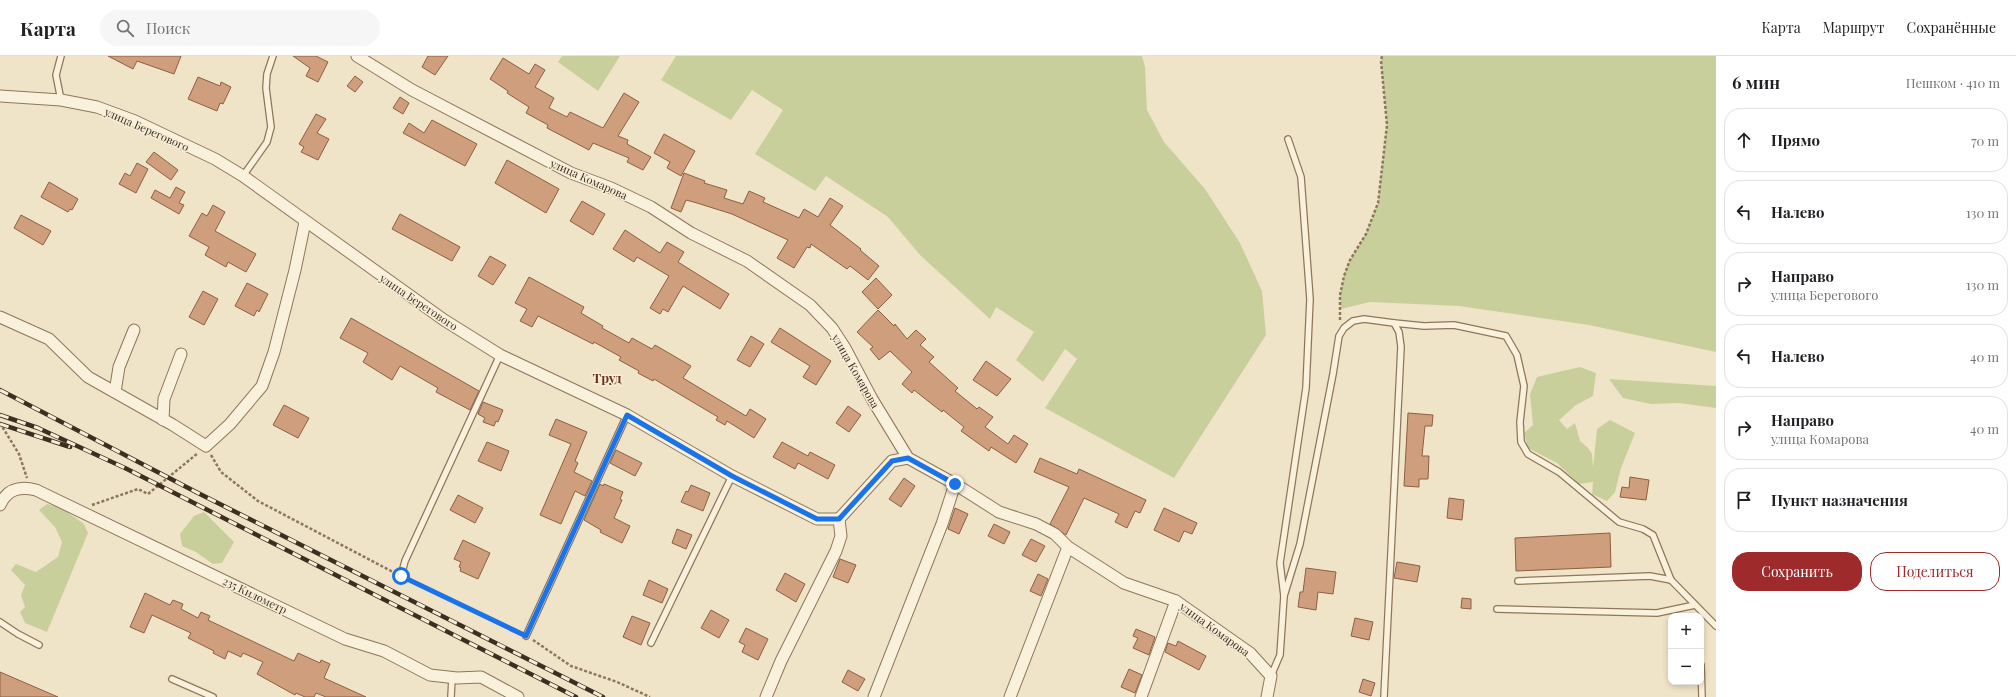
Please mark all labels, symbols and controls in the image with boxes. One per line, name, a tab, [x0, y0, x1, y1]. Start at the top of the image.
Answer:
search box	[100, 10, 380, 46]
text: Карта	[20, 15, 76, 41]
icon: search	[114, 17, 136, 39]
text: Поиск	[146, 18, 190, 38]
text: Карта	[1761, 18, 1801, 37]
text: Маршрут	[1823, 18, 1885, 37]
text: Сохранённые	[1907, 18, 1996, 37]
text: 6 мин	[1732, 71, 1780, 93]
text: Пешком · 410 m	[1906, 74, 2000, 91]
street label: улица Берегового	[102, 103, 192, 154]
icon: ahead	[1733, 129, 1755, 151]
text: Прямо	[1771, 130, 1820, 150]
text: 70 m	[1971, 132, 1999, 149]
street label: улица Комарова	[547, 155, 630, 203]
icon: left	[1733, 201, 1755, 223]
text: Налево	[1771, 202, 1824, 222]
text: 130 m	[1966, 204, 1999, 221]
text: Направо	[1771, 266, 1834, 286]
street label: улица Берегового	[376, 270, 461, 334]
icon: right	[1733, 273, 1755, 295]
text: 130 m	[1966, 276, 1999, 293]
text: улица Берегового	[1771, 286, 1878, 303]
street label: улица Комарова	[828, 330, 883, 411]
icon: left	[1733, 345, 1755, 367]
text: Налево	[1771, 346, 1824, 366]
text: 40 m	[1970, 348, 1999, 365]
district label: Труд	[592, 369, 622, 386]
text: Направо	[1771, 410, 1834, 430]
icon: right	[1733, 417, 1755, 439]
text: 40 m	[1970, 420, 1999, 437]
text: улица Комарова	[1771, 430, 1869, 447]
route end	[946, 475, 964, 493]
icon: arrive	[1733, 489, 1755, 511]
text: Пункт назначения	[1771, 490, 1908, 510]
button: Сохранить	[1732, 552, 1862, 591]
button: Поделиться	[1870, 552, 2000, 591]
route start	[392, 567, 410, 585]
street label: 235 Километр	[220, 573, 290, 617]
street label: улица Комарова	[1176, 598, 1253, 660]
map controls	[1668, 613, 1704, 685]
button: +	[1668, 613, 1704, 649]
button: −	[1668, 649, 1704, 685]

